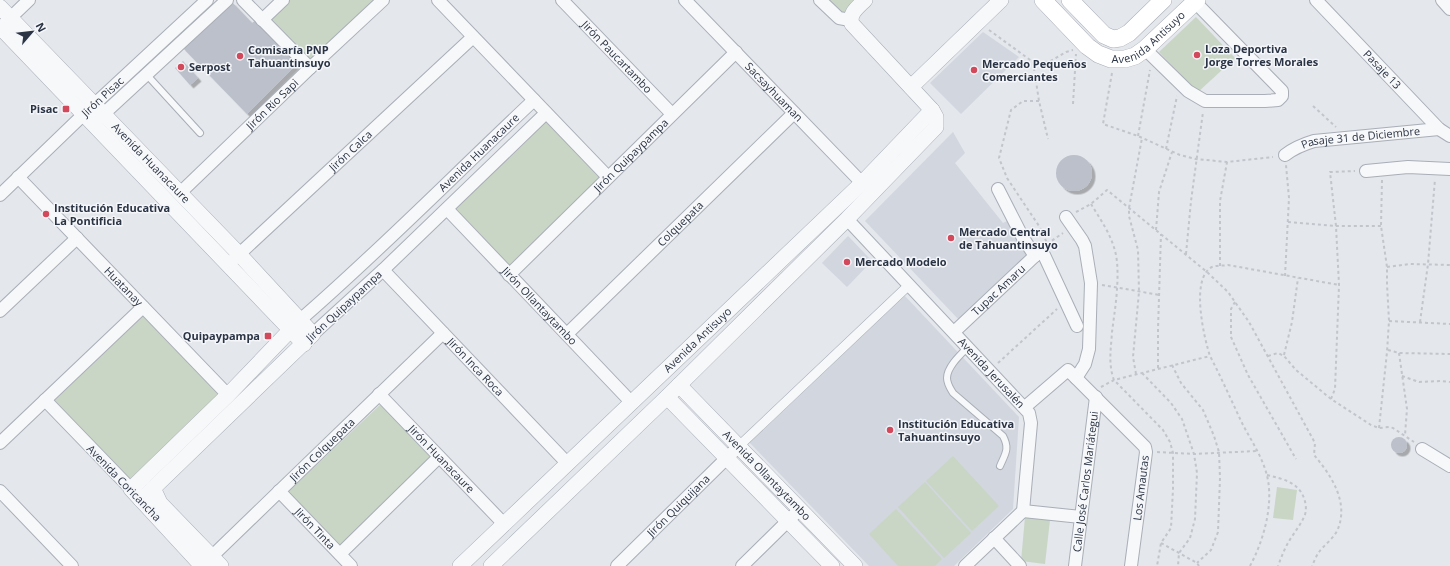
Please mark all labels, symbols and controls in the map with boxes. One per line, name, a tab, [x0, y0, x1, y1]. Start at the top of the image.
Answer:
street label: Avenida Antisuyo	[1112, 7, 1188, 66]
north arrow	[12, 12, 52, 52]
street label: Jirón Paucartambo	[578, 16, 656, 96]
text: N	[33, 20, 50, 35]
place label: Loza Deportiva Jorge Torres Morales	[1204, 41, 1319, 69]
place label: Comisaría PNP Tahuantinsuyo	[248, 42, 331, 70]
street label: Pasaje 13	[1360, 46, 1405, 92]
marker: Loza Deportiva Jorge Torres Morales	[1192, 50, 1202, 60]
marker: Comisaría PNP Tahuantinsuyo	[235, 51, 245, 61]
place label: Mercado Pequeños Comerciantes	[982, 56, 1087, 84]
place label: Serpost	[189, 59, 231, 74]
street label: Sacsayhuaman	[742, 59, 807, 125]
marker: Serpost	[176, 62, 186, 72]
marker: Mercado Pequeños Comerciantes	[969, 65, 979, 75]
street label: Jirón Pisac	[77, 73, 127, 120]
street label: Jirón Rio Sapi	[242, 75, 301, 133]
place label: Pisac	[30, 101, 58, 116]
marker: Pisac	[61, 104, 71, 114]
street label: Avenida Huanacaure	[435, 110, 522, 195]
street label: Jirón Quipaypampa	[589, 115, 671, 195]
street label: Avenida Huanacaure	[109, 119, 194, 206]
street label: Pasaje 31 de Diciembre	[1299, 123, 1421, 152]
street label: Jirón Calca	[325, 127, 375, 175]
street label: Colquepata	[654, 198, 706, 249]
place label: Institución Educativa La Pontificia	[54, 200, 170, 228]
marker: Institución Educativa La Pontificia	[41, 209, 51, 219]
place label: Mercado Central de Tahuantinsuyo	[959, 224, 1058, 252]
marker: Mercado Central de Tahuantinsuyo	[946, 233, 956, 243]
place label: Mercado Modelo	[855, 254, 947, 269]
marker: Mercado Modelo	[842, 257, 852, 267]
street label: Tupac Amaru	[968, 261, 1028, 319]
street label: Huatanay	[101, 263, 147, 309]
street label: Jirón Ollantaytambo	[498, 263, 581, 348]
street label: Jirón Quipaypampa	[302, 266, 385, 345]
street label: Avenida Antisuyo	[660, 303, 735, 375]
place label: Quipaypampa	[183, 328, 260, 343]
marker: Quipaypampa	[263, 331, 273, 341]
street label: Jirón Inca Roca	[444, 333, 507, 399]
street label: Avenida Jerusalén	[955, 334, 1028, 411]
street label: Calle José Carlos Mariátegui	[1069, 410, 1101, 553]
street label: Jirón Colquepata	[285, 414, 358, 485]
place label: Institución Educativa Tahuantinsuyo	[898, 416, 1014, 444]
street label: Jirón Huanacaure	[405, 420, 478, 496]
marker: Institución Educativa Tahuantinsuyo	[885, 425, 895, 435]
street label: Avenida Ollantaytambo	[720, 427, 815, 524]
street label: Avenida Coricancha	[84, 441, 165, 524]
street label: Los Amautas	[1129, 454, 1152, 521]
street label: Jirón Quiquijana	[643, 471, 713, 540]
street label: Jirón Tinta	[291, 503, 339, 552]

